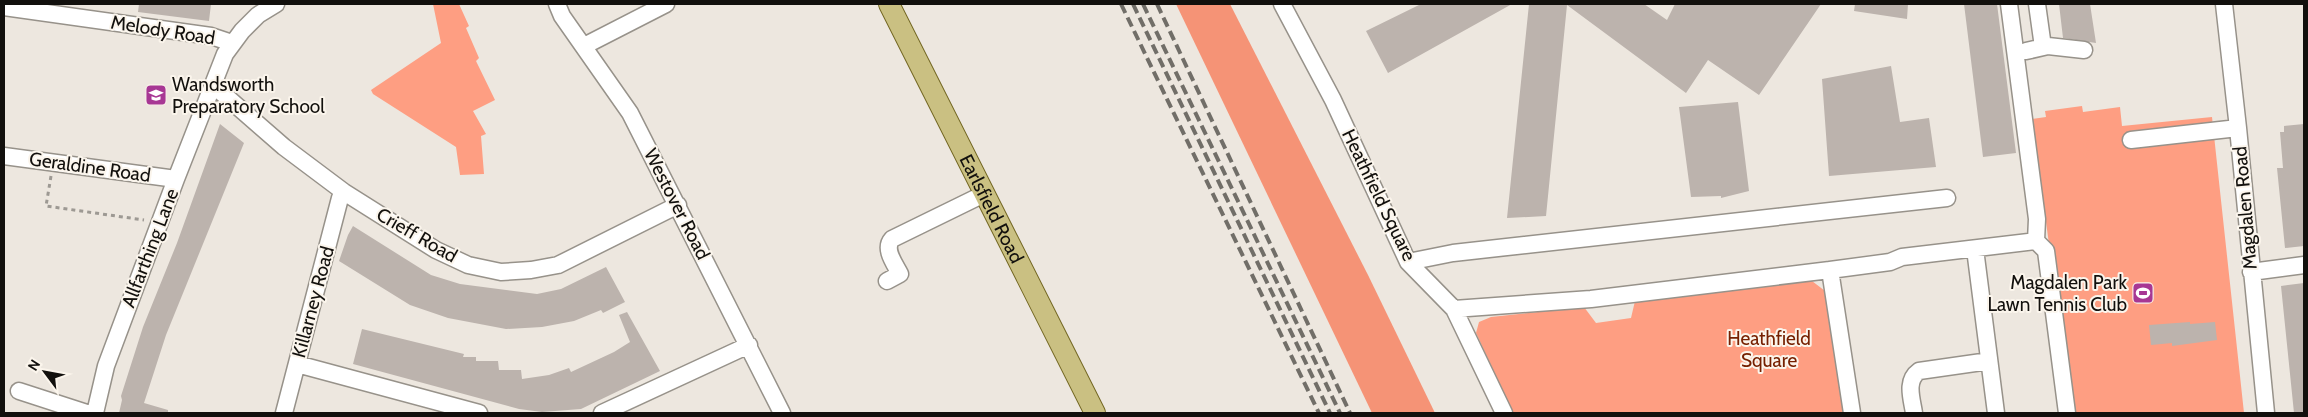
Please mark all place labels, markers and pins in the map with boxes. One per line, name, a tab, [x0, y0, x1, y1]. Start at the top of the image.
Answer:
place label: Wandsworth Preparatory School	[172, 73, 325, 118]
school or university icon: Wandsworth Preparatory School	[144, 83, 168, 107]
place label: Magdalen Park Lawn Tennis Club	[1987, 271, 2127, 316]
sports icon: Magdalen Park Lawn Tennis Club	[2131, 281, 2155, 305]

